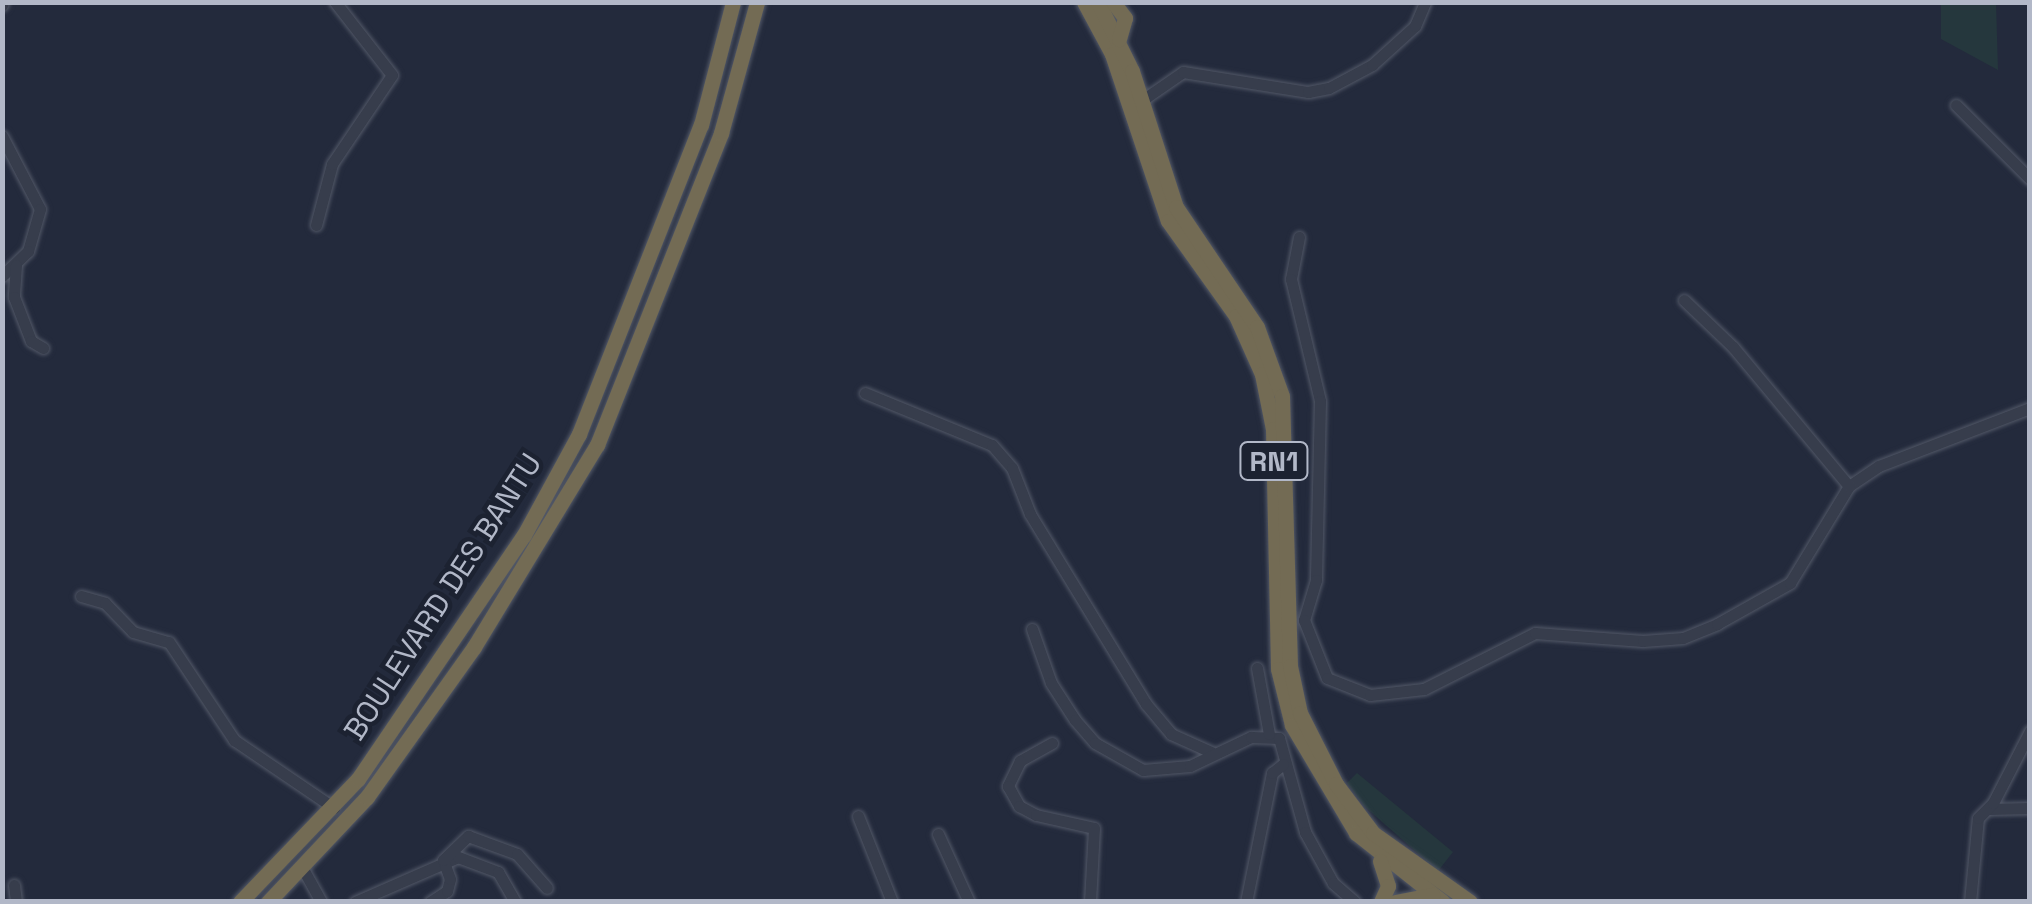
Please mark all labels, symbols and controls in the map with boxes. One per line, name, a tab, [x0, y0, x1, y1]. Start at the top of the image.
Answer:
road number: RN1	[1239, 438, 1309, 484]
street label: BOULEVARD DES BANTU	[337, 447, 549, 747]

